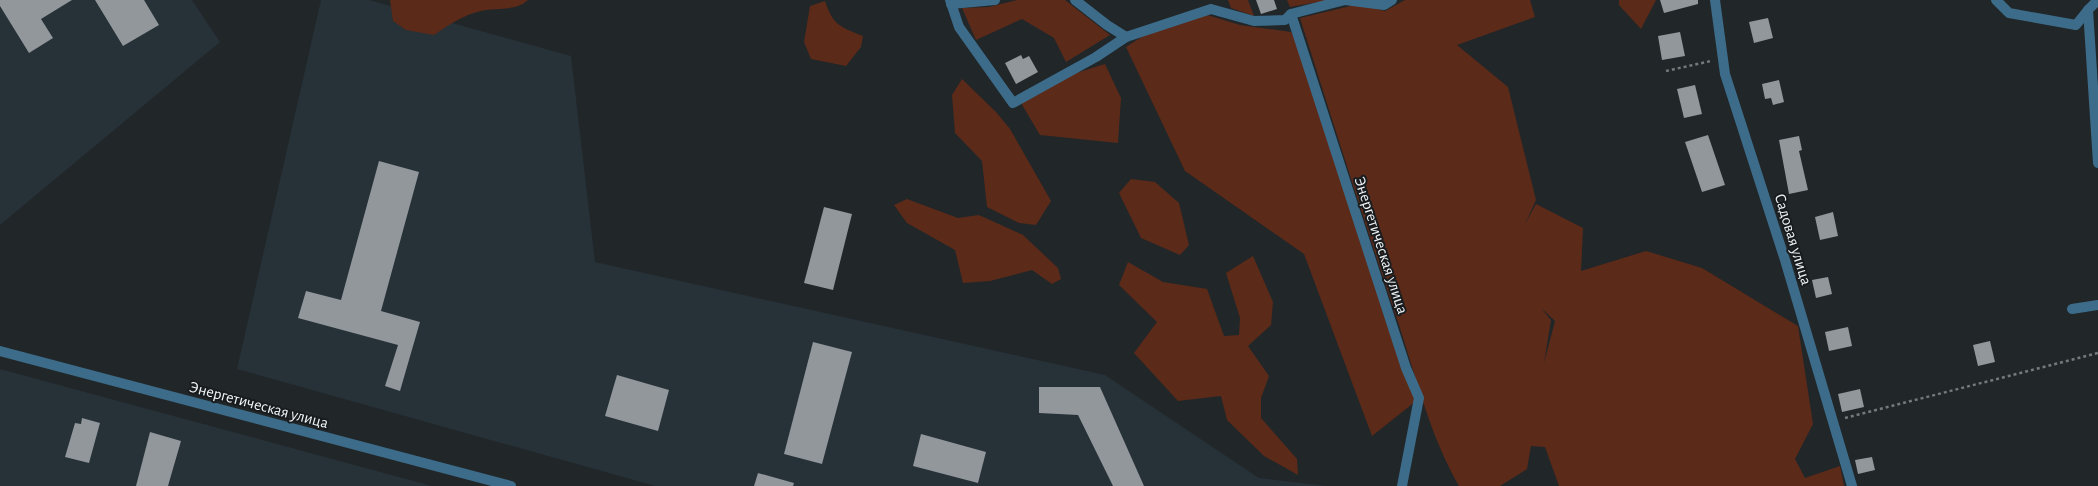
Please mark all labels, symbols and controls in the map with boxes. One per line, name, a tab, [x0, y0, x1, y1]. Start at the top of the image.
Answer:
street label: Энергетическая улица	[1350, 175, 1411, 316]
street label: Садовая улица	[1771, 192, 1815, 287]
street label: Энергетическая улица	[187, 379, 330, 432]

